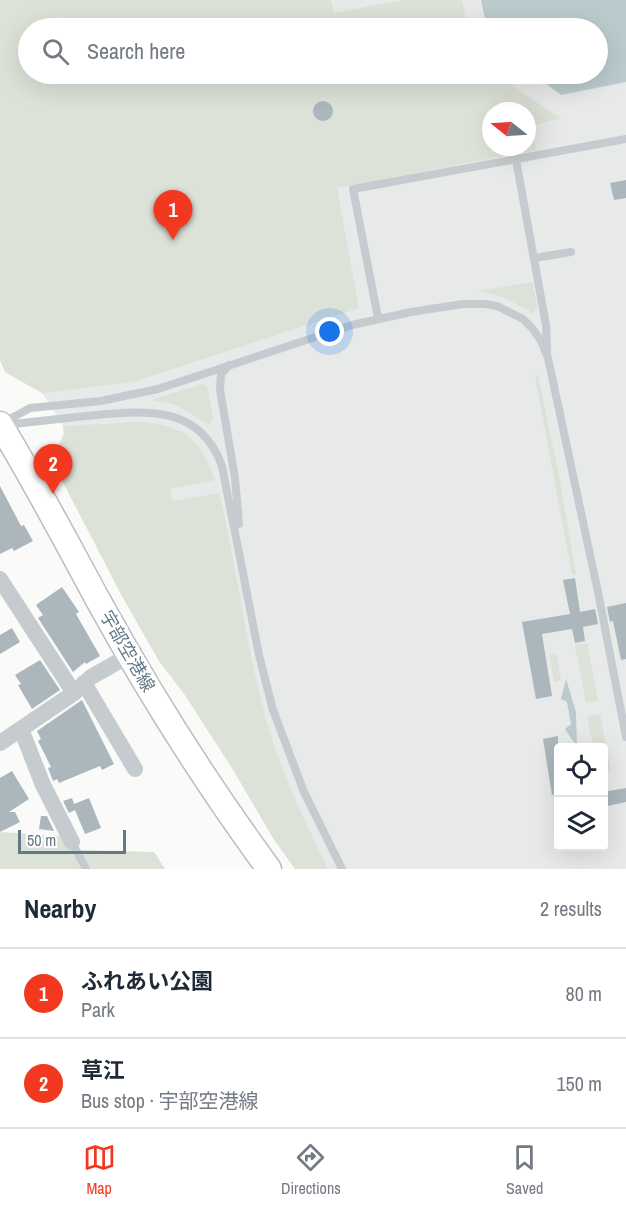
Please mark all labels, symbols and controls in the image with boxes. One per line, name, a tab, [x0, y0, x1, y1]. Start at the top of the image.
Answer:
search box	[18, 18, 608, 84]
icon: search	[39, 35, 72, 68]
text: Search here	[87, 36, 185, 66]
north arrow	[482, 102, 536, 156]
pin: 1	[154, 190, 192, 240]
your location	[315, 317, 344, 346]
pin: 2	[34, 444, 72, 494]
street label: 宇部空港線	[95, 606, 161, 696]
map controls	[554, 743, 608, 851]
button: locate	[554, 743, 608, 797]
button: layers	[554, 797, 608, 851]
scale bar	[18, 827, 126, 854]
text: 50 m	[27, 829, 56, 851]
text: Nearby	[24, 891, 96, 926]
text: 2 results	[540, 895, 602, 922]
text: ふれあい公園	[81, 966, 213, 996]
text: 1	[39, 980, 48, 1007]
text: 80 m	[566, 980, 602, 1007]
text: Park	[81, 996, 115, 1023]
text: 草江	[81, 1055, 125, 1085]
text: 2	[39, 1070, 48, 1097]
text: 150 m	[556, 1070, 602, 1097]
text: Bus stop · 宇部空港線	[81, 1087, 259, 1114]
tab: Map	[83, 1141, 116, 1199]
tab: Directions	[281, 1141, 341, 1199]
tab: Saved	[506, 1141, 543, 1199]

